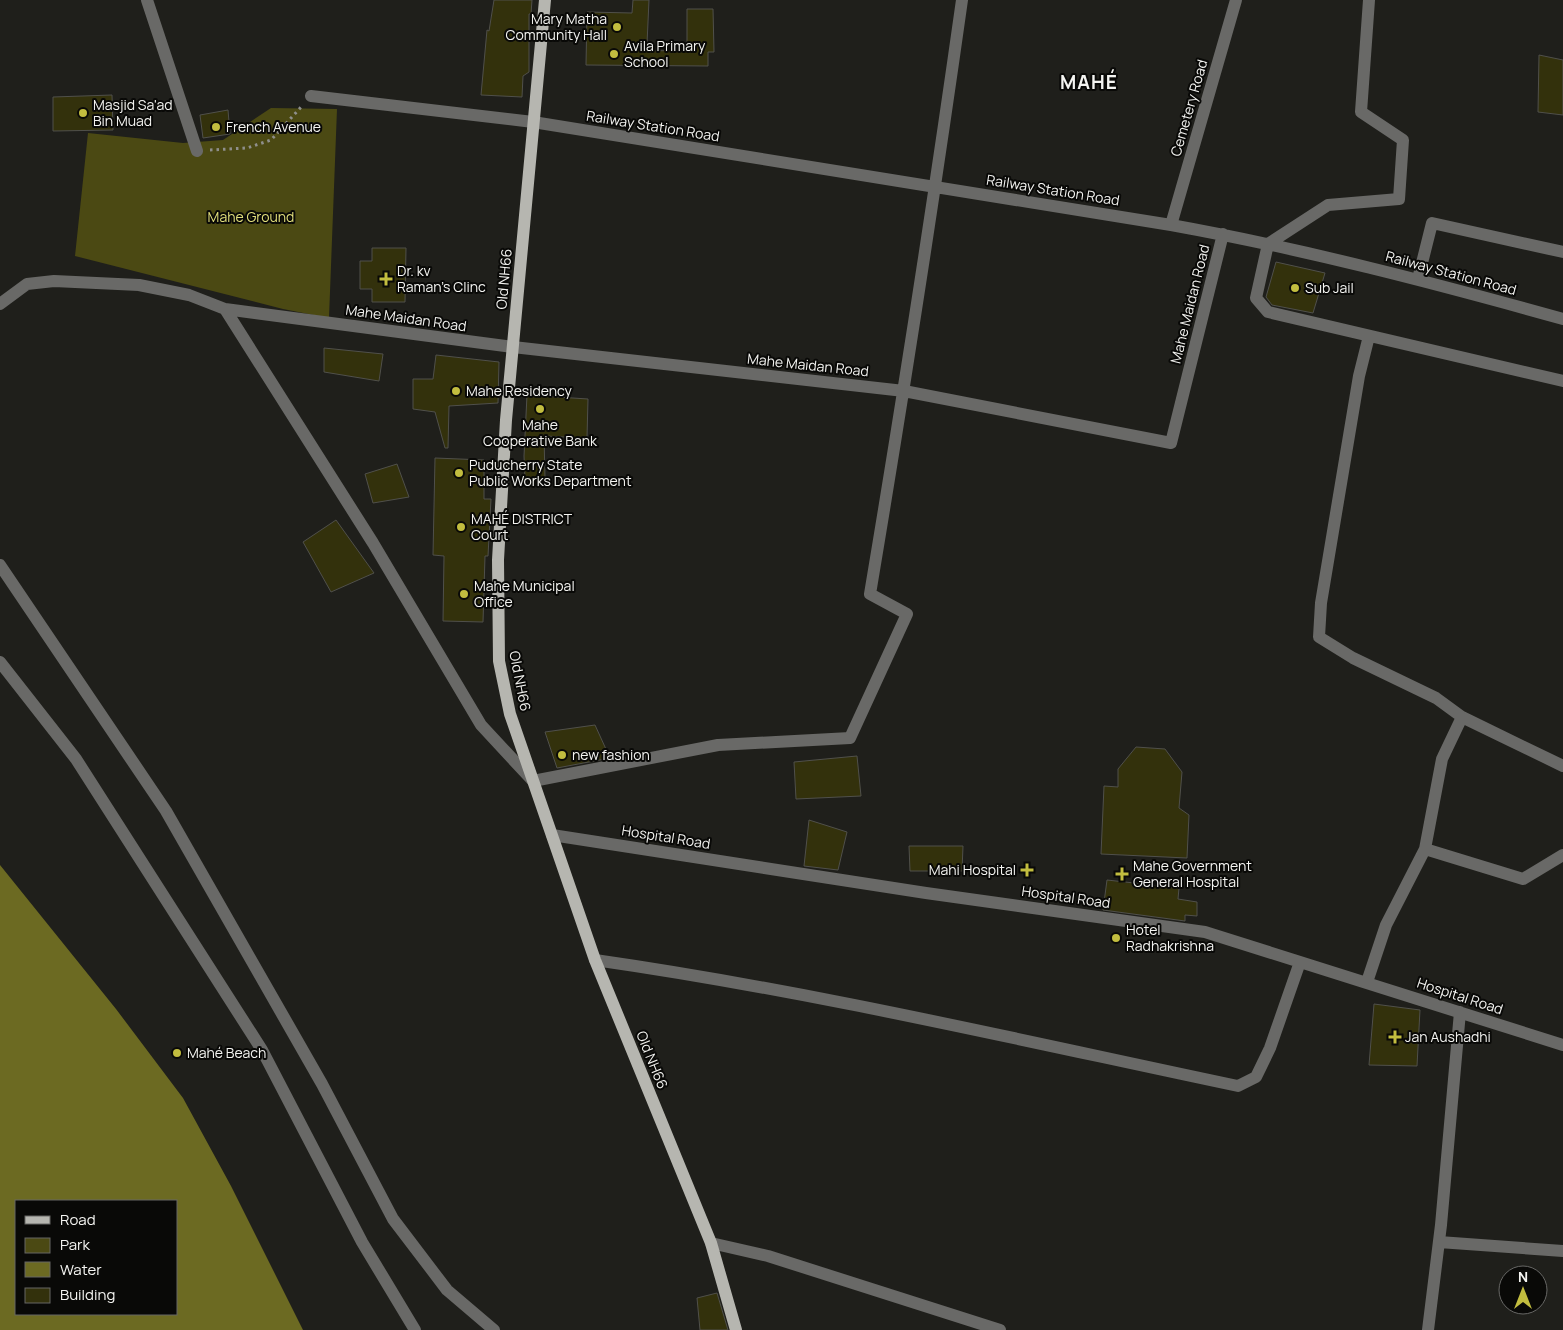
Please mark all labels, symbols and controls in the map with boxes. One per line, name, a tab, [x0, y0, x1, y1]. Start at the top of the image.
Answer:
place label: Mary Matha Community Hall	[506, 9, 607, 44]
marker: Mary Matha Community Hall	[611, 21, 623, 33]
place label: Avila Primary School	[624, 36, 706, 71]
marker: Avila Primary School	[608, 48, 620, 60]
street label: Cemetery Road	[1166, 57, 1211, 158]
district label: MAHÉ	[1060, 69, 1118, 95]
place label: Masjid Sa'ad Bin Muad	[93, 95, 173, 130]
street label: Railway Station Road	[585, 106, 721, 145]
marker: Masjid Sa'ad Bin Muad	[77, 107, 89, 119]
place label: French Avenue	[226, 117, 321, 136]
marker: French Avenue	[210, 121, 222, 133]
street label: Railway Station Road	[985, 170, 1121, 209]
park label: Mahe Ground	[208, 207, 294, 226]
street label: Mahe Maidan Road	[1166, 242, 1213, 365]
street label: Railway Station Road	[1384, 246, 1519, 299]
street label: Old NH66	[491, 248, 516, 310]
place label: Dr. kv Raman's Clinc	[397, 261, 486, 296]
marker: Dr. kv Raman's Clinc	[379, 272, 393, 286]
place label: Sub Jail	[1305, 278, 1354, 297]
marker: Sub Jail	[1289, 282, 1301, 294]
street label: Mahe Maidan Road	[344, 300, 468, 335]
street label: Mahe Maidan Road	[746, 349, 870, 380]
place label: Mahe Residency	[466, 381, 572, 400]
marker: Mahe Residency	[450, 385, 462, 397]
marker: Mahe Cooperative Bank	[534, 403, 546, 415]
place label: Mahe Cooperative Bank	[483, 415, 598, 450]
place label: Puducherry State Public Works Department	[469, 455, 632, 490]
marker: Puducherry State Public Works Department	[453, 467, 465, 479]
place label: MAHÉ DISTRICT Court	[471, 509, 573, 544]
marker: MAHÉ DISTRICT Court	[455, 521, 467, 533]
place label: Mahe Municipal Office	[474, 576, 575, 611]
marker: Mahe Municipal Office	[458, 588, 470, 600]
street label: Old NH66	[505, 649, 536, 713]
place label: new fashion	[572, 745, 650, 764]
marker: new fashion	[556, 749, 568, 761]
street label: Hospital Road	[620, 820, 712, 853]
place label: Mahe Government General Hospital	[1133, 856, 1252, 891]
place label: Mahi Hospital	[929, 860, 1016, 879]
marker: Mahi Hospital	[1020, 863, 1034, 877]
marker: Mahe Government General Hospital	[1115, 867, 1129, 881]
street label: Hospital Road	[1021, 881, 1112, 912]
place label: Hotel Radhakrishna	[1126, 920, 1214, 955]
marker: Hotel Radhakrishna	[1110, 932, 1122, 944]
street label: Hospital Road	[1415, 973, 1506, 1018]
place label: Jan Aushadhi	[1405, 1027, 1491, 1046]
street label: Old NH66	[632, 1028, 673, 1092]
marker: Jan Aushadhi	[1389, 1031, 1401, 1043]
place label: Mahé Beach	[187, 1043, 266, 1062]
marker: Mahé Beach	[171, 1047, 183, 1059]
legend	[15, 1200, 178, 1315]
text: Road	[60, 1209, 96, 1230]
text: Park	[60, 1234, 90, 1255]
text: Water	[60, 1259, 102, 1280]
north arrow	[1498, 1265, 1548, 1315]
text: N	[1518, 1267, 1528, 1286]
text: Building	[60, 1284, 115, 1305]

